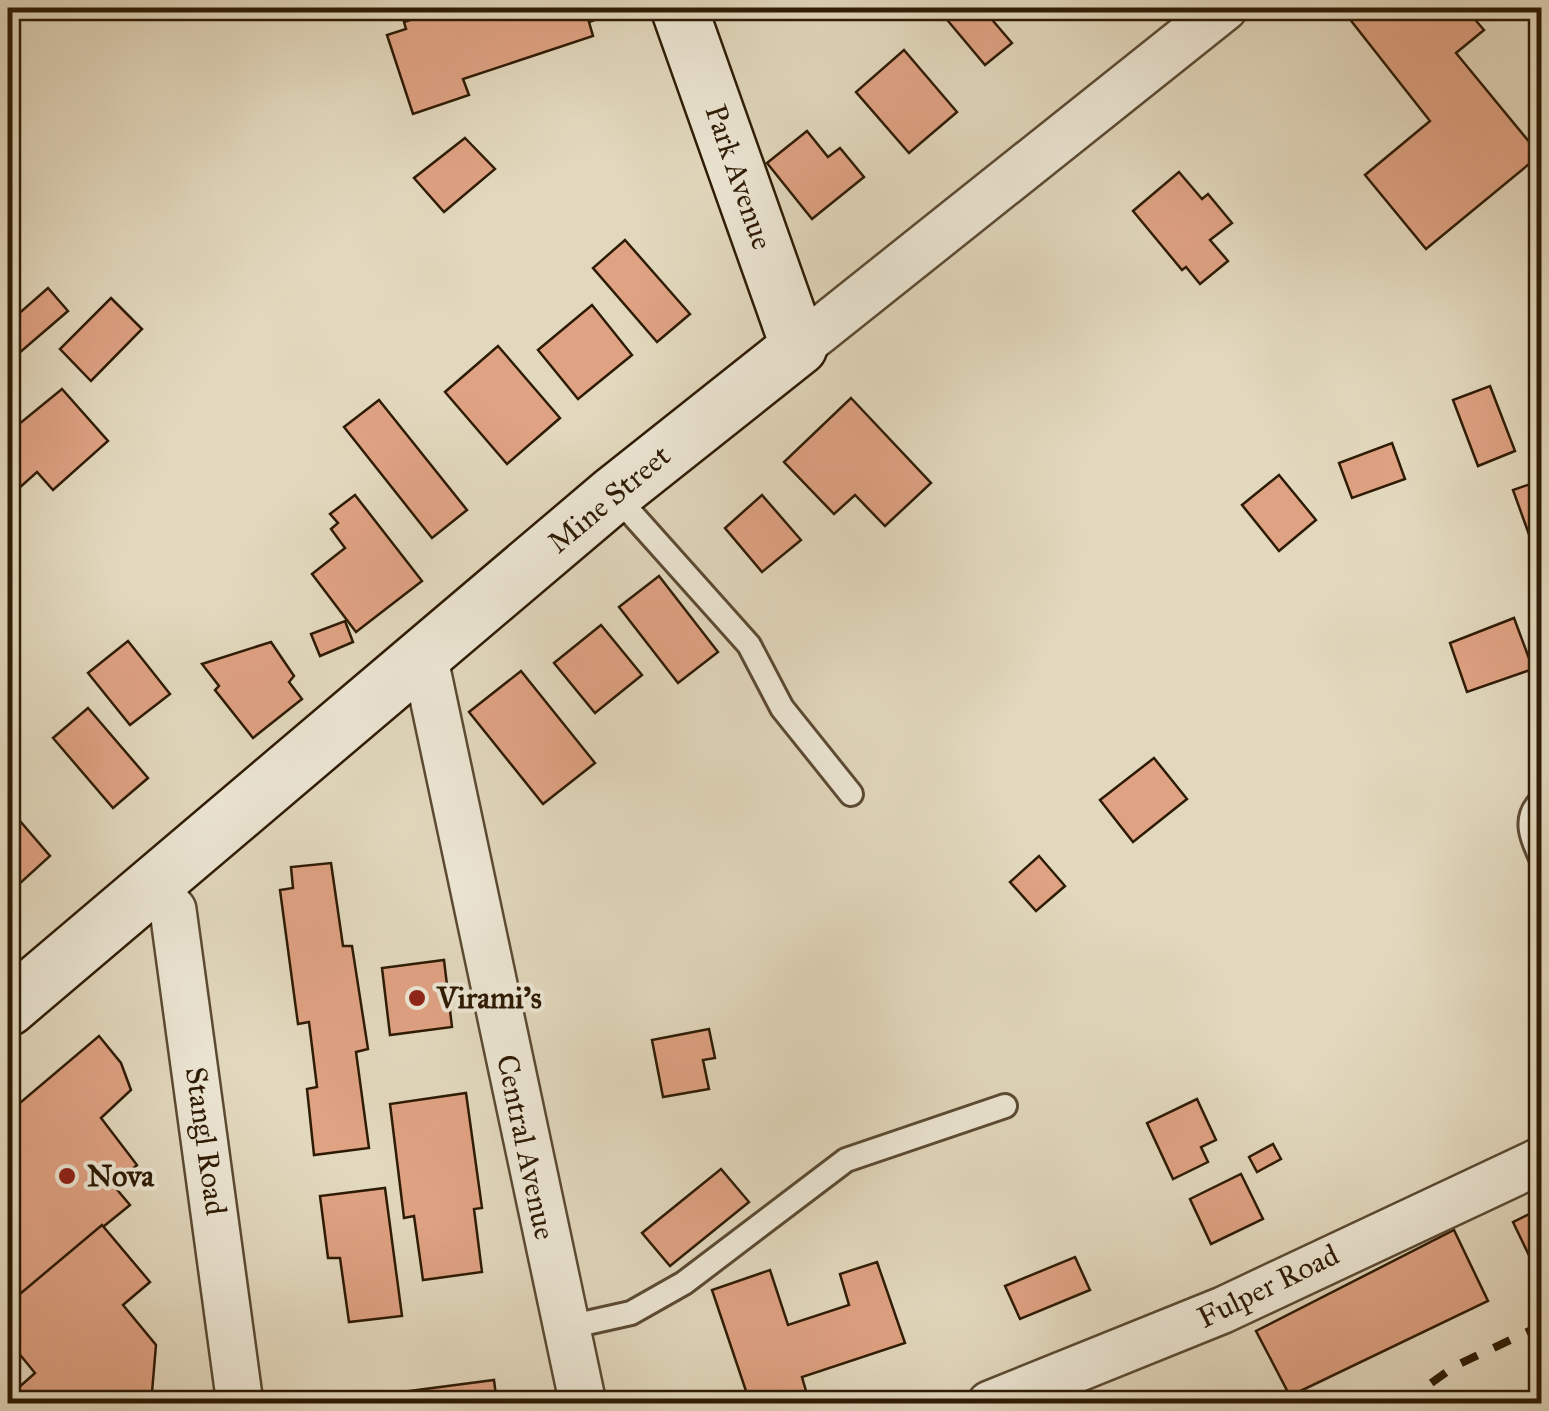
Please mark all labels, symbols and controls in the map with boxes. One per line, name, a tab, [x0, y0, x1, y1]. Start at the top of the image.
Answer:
street label: Park Avenue	[697, 100, 781, 254]
street label: Mine Street	[540, 437, 678, 561]
place label: Virami's	[436, 980, 542, 1016]
marker: Virami's	[406, 987, 428, 1009]
street label: Central Avenue	[489, 1051, 563, 1243]
street label: Stangl Road	[178, 1065, 234, 1217]
place label: Nova	[87, 1158, 155, 1194]
marker: Nova	[56, 1165, 78, 1187]
street label: Fulper Road	[1192, 1236, 1344, 1336]

